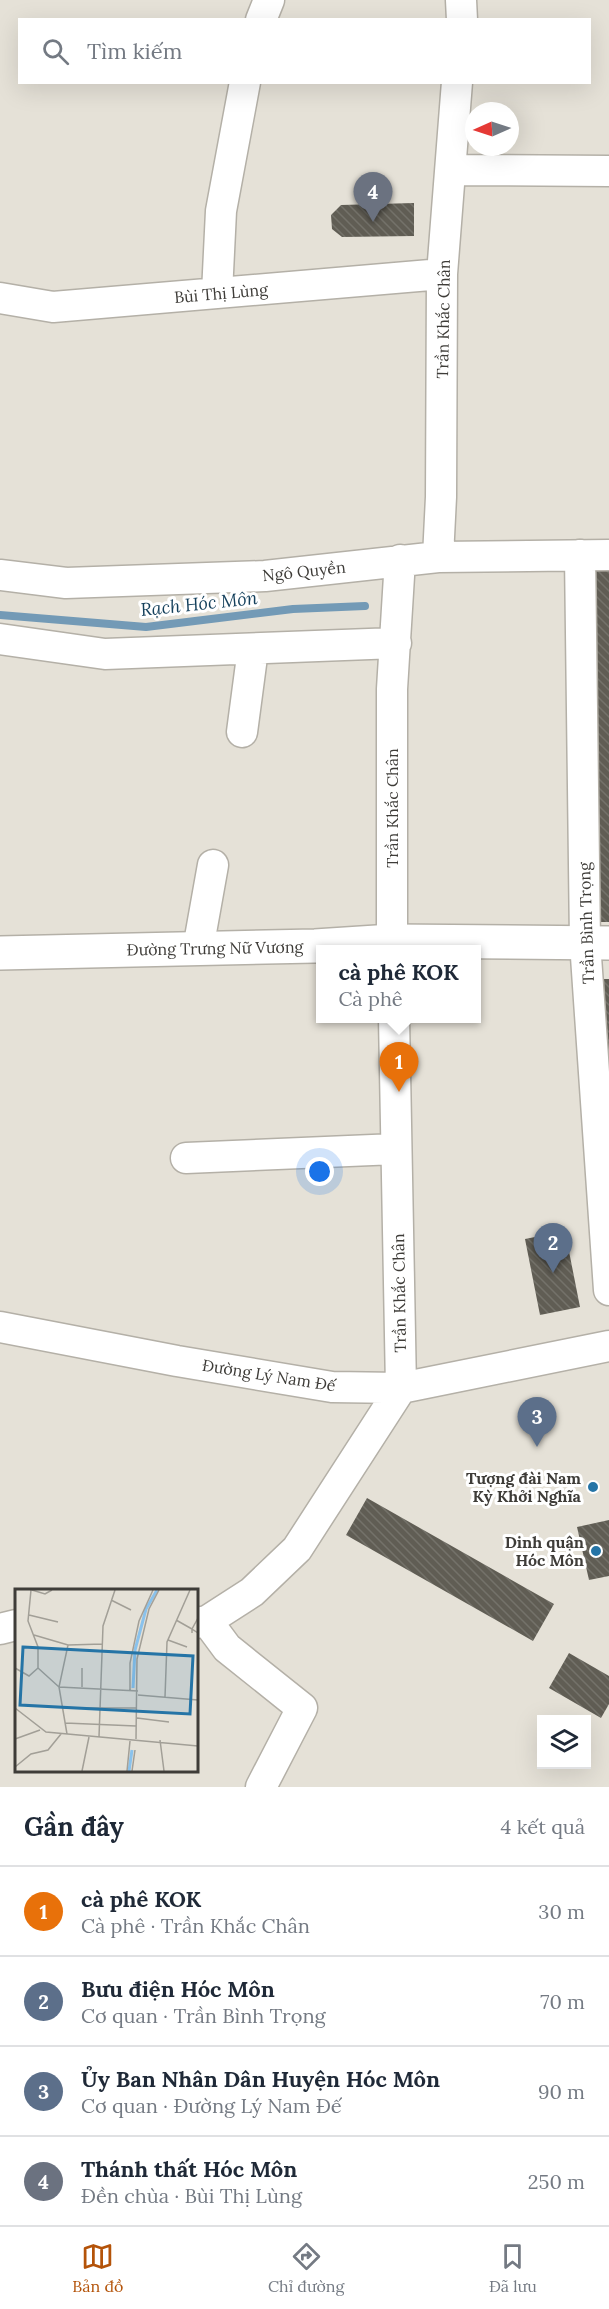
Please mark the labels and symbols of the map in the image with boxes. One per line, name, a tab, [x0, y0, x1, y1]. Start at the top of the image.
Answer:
north arrow	[465, 102, 519, 156]
pin: 4	[354, 172, 392, 222]
street label: Trần Khắc Chân	[432, 259, 454, 379]
street label: Bùi Thị Lùng	[173, 279, 270, 307]
street label: Ngô Quyền	[261, 557, 347, 585]
water label: Rạch Hóc Môn	[139, 586, 259, 621]
street label: Trần Khắc Chân	[382, 748, 402, 868]
street label: Trần Bình Trọng	[574, 861, 598, 984]
street label: Đường Trưng Nữ Vương	[126, 936, 305, 960]
pin: 1	[380, 1042, 418, 1092]
your location	[305, 1157, 334, 1186]
pin: 2	[534, 1224, 572, 1273]
street label: Trần Khắc Chân	[388, 1233, 410, 1353]
street label: Đường Lý Nam Đế	[201, 1355, 338, 1396]
pin: 3	[518, 1398, 556, 1447]
place label: Tượng đài Nam Kỳ Khởi Nghĩa	[466, 1468, 582, 1506]
marker: Tượng đài Nam Kỳ Khởi Nghĩa	[586, 1480, 600, 1494]
place label: Dinh quận Hóc Môn	[505, 1532, 584, 1570]
marker: Dinh quận Hóc Môn	[589, 1544, 603, 1558]
inset map	[15, 1589, 198, 1772]

